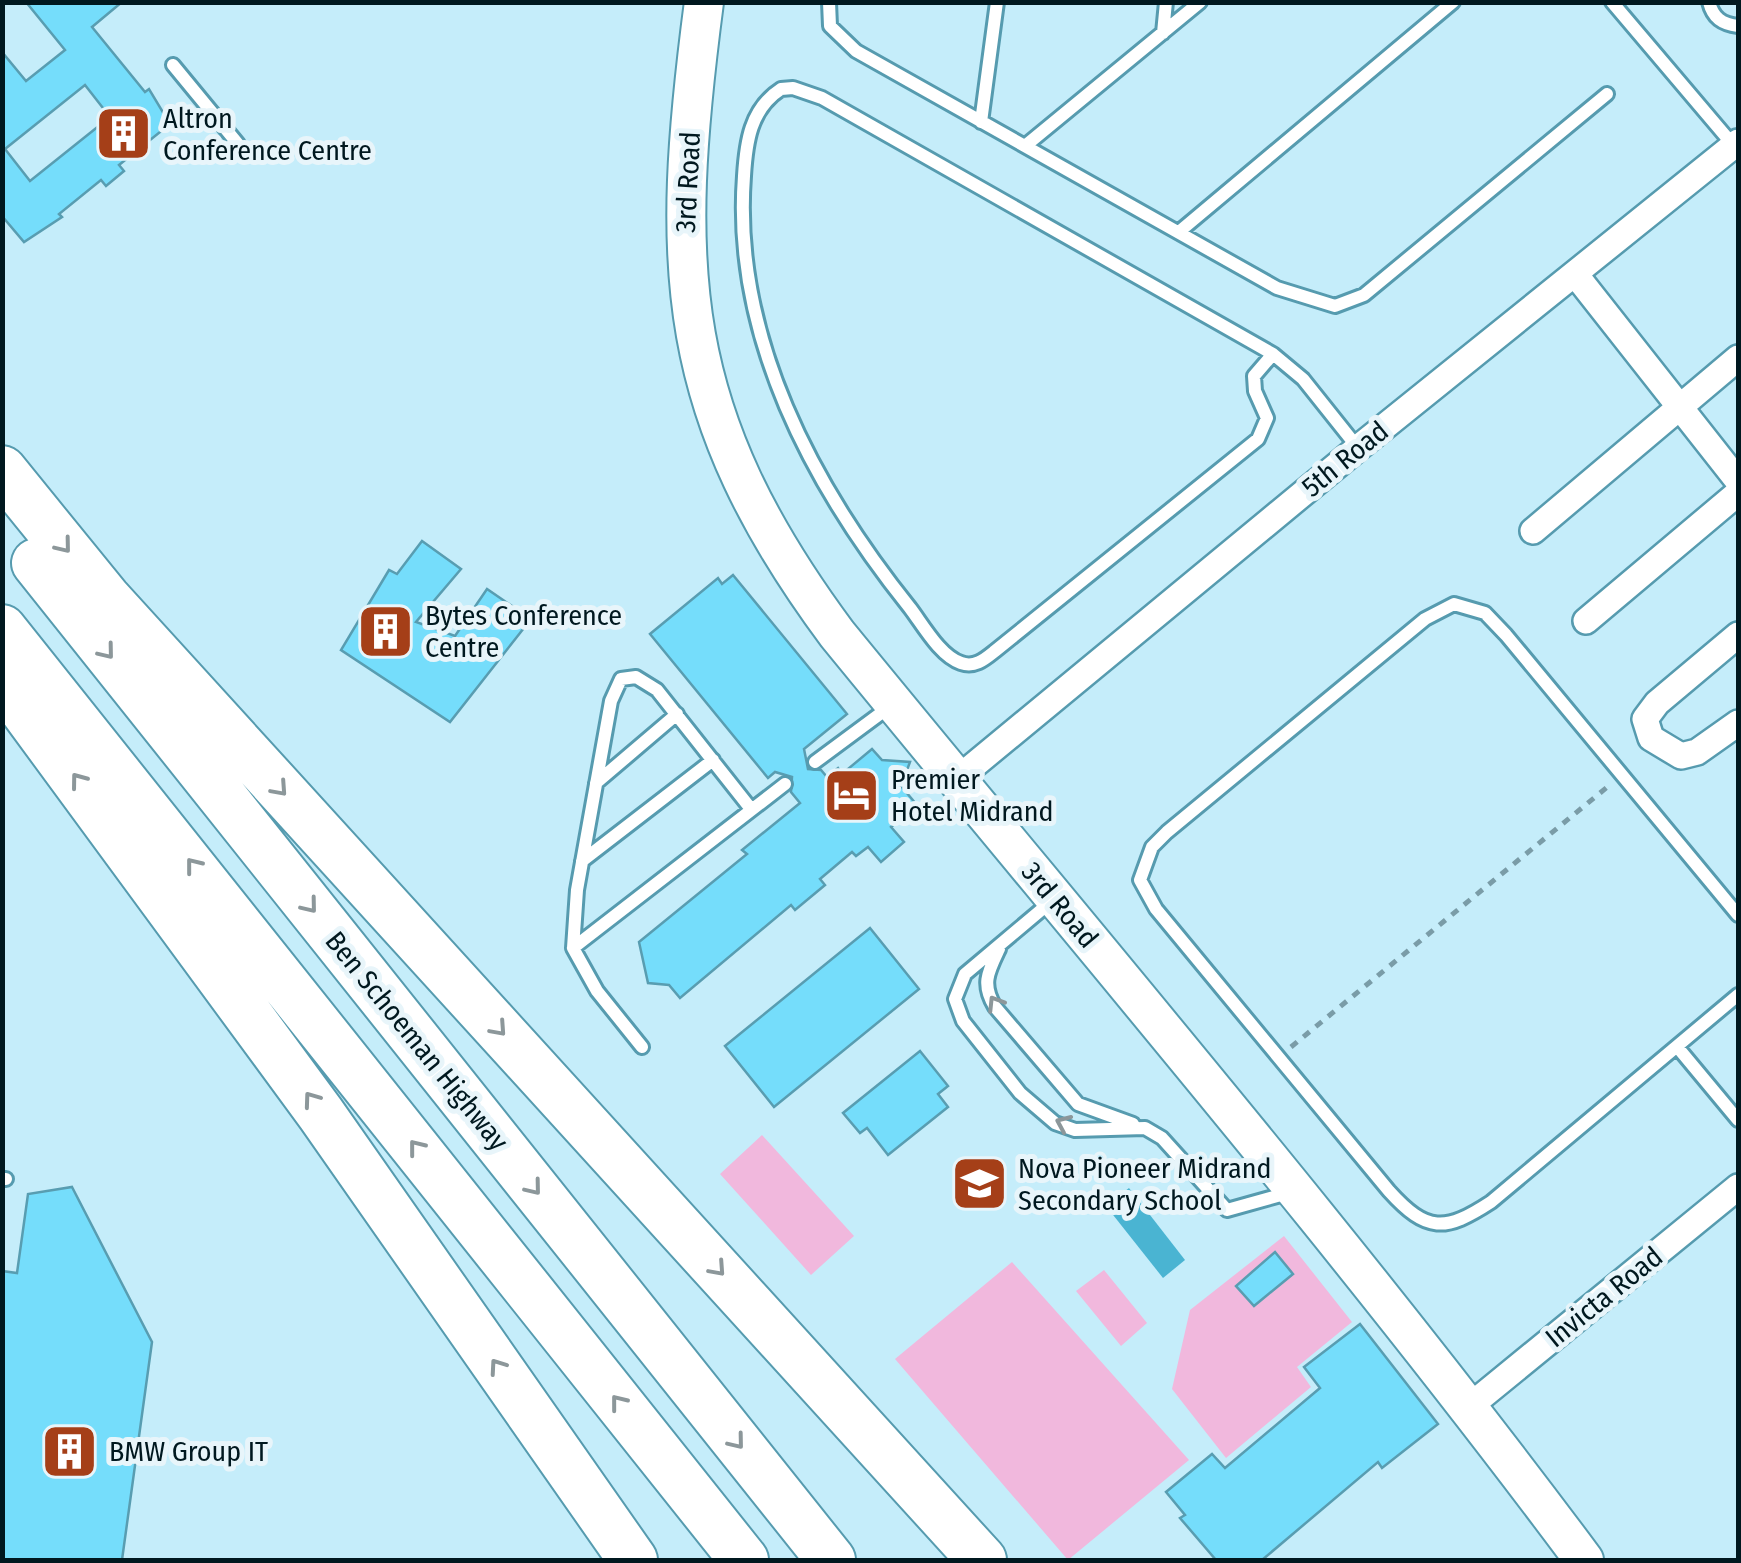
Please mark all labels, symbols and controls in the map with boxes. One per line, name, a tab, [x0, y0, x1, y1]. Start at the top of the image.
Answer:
place label: Altron Conference Centre	[163, 102, 372, 167]
building icon: Altron Conference Centre	[94, 104, 154, 164]
street label: 3rd Road	[669, 131, 707, 233]
street label: 5th Road	[1295, 414, 1395, 504]
one-way arrow	[52, 535, 70, 553]
place label: Bytes Conference Centre	[425, 599, 622, 664]
building icon: Bytes Conference Centre	[356, 601, 416, 661]
one-way arrow	[95, 641, 113, 659]
place label: Premier Hotel Midrand	[891, 763, 1054, 828]
hotel icon: Premier Hotel Midrand	[822, 765, 882, 825]
one-way arrow	[73, 773, 90, 791]
one-way arrow	[268, 777, 286, 796]
street label: 3rd Road	[1015, 856, 1105, 954]
one-way arrow	[187, 858, 205, 876]
one-way arrow	[298, 895, 315, 913]
street label: Ben Schoeman Highway	[319, 925, 516, 1157]
one-way arrow	[988, 996, 1007, 1014]
one-way arrow	[487, 1017, 505, 1036]
one-way arrow	[304, 1092, 323, 1111]
one-way arrow	[1055, 1115, 1073, 1135]
one-way arrow	[410, 1140, 428, 1158]
place label: Nova Pioneer Midrand Secondary School	[1018, 1152, 1272, 1217]
school or university icon: Nova Pioneer Midrand Secondary School	[949, 1154, 1009, 1214]
one-way arrow	[522, 1177, 540, 1195]
street label: Invicta Road	[1539, 1240, 1669, 1354]
one-way arrow	[706, 1257, 724, 1276]
one-way arrow	[491, 1358, 509, 1377]
one-way arrow	[612, 1395, 630, 1413]
building icon: BMW Group IT	[40, 1421, 100, 1481]
one-way arrow	[725, 1431, 743, 1449]
place label: BMW Group IT	[109, 1435, 268, 1468]

